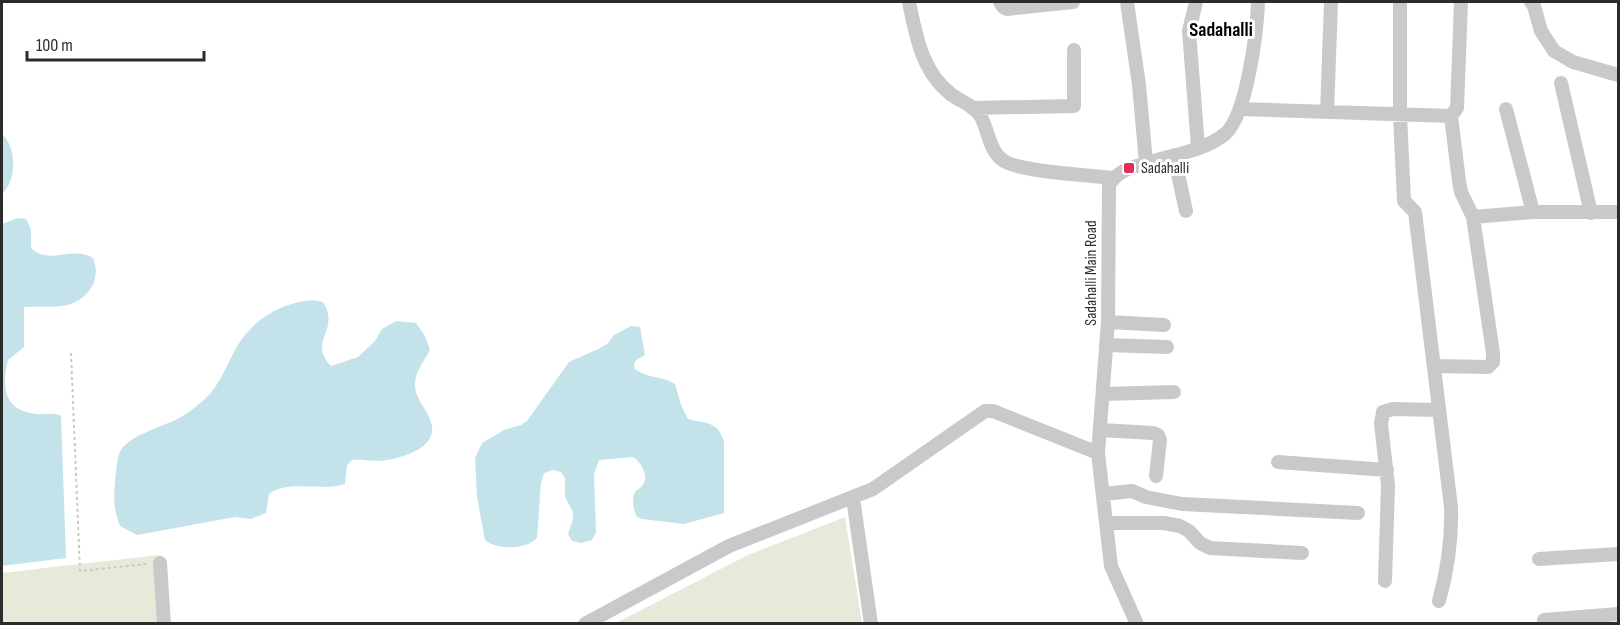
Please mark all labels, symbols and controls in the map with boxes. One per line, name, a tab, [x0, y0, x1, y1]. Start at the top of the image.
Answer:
district label: Sadahalli	[1189, 18, 1253, 42]
scale bar	[27, 24, 204, 62]
text: 100 m	[36, 35, 73, 56]
place label: Sadahalli	[1141, 159, 1189, 178]
marker: Sadahalli	[1122, 161, 1136, 175]
street label: Sadahalli Main Road	[1082, 220, 1101, 326]

